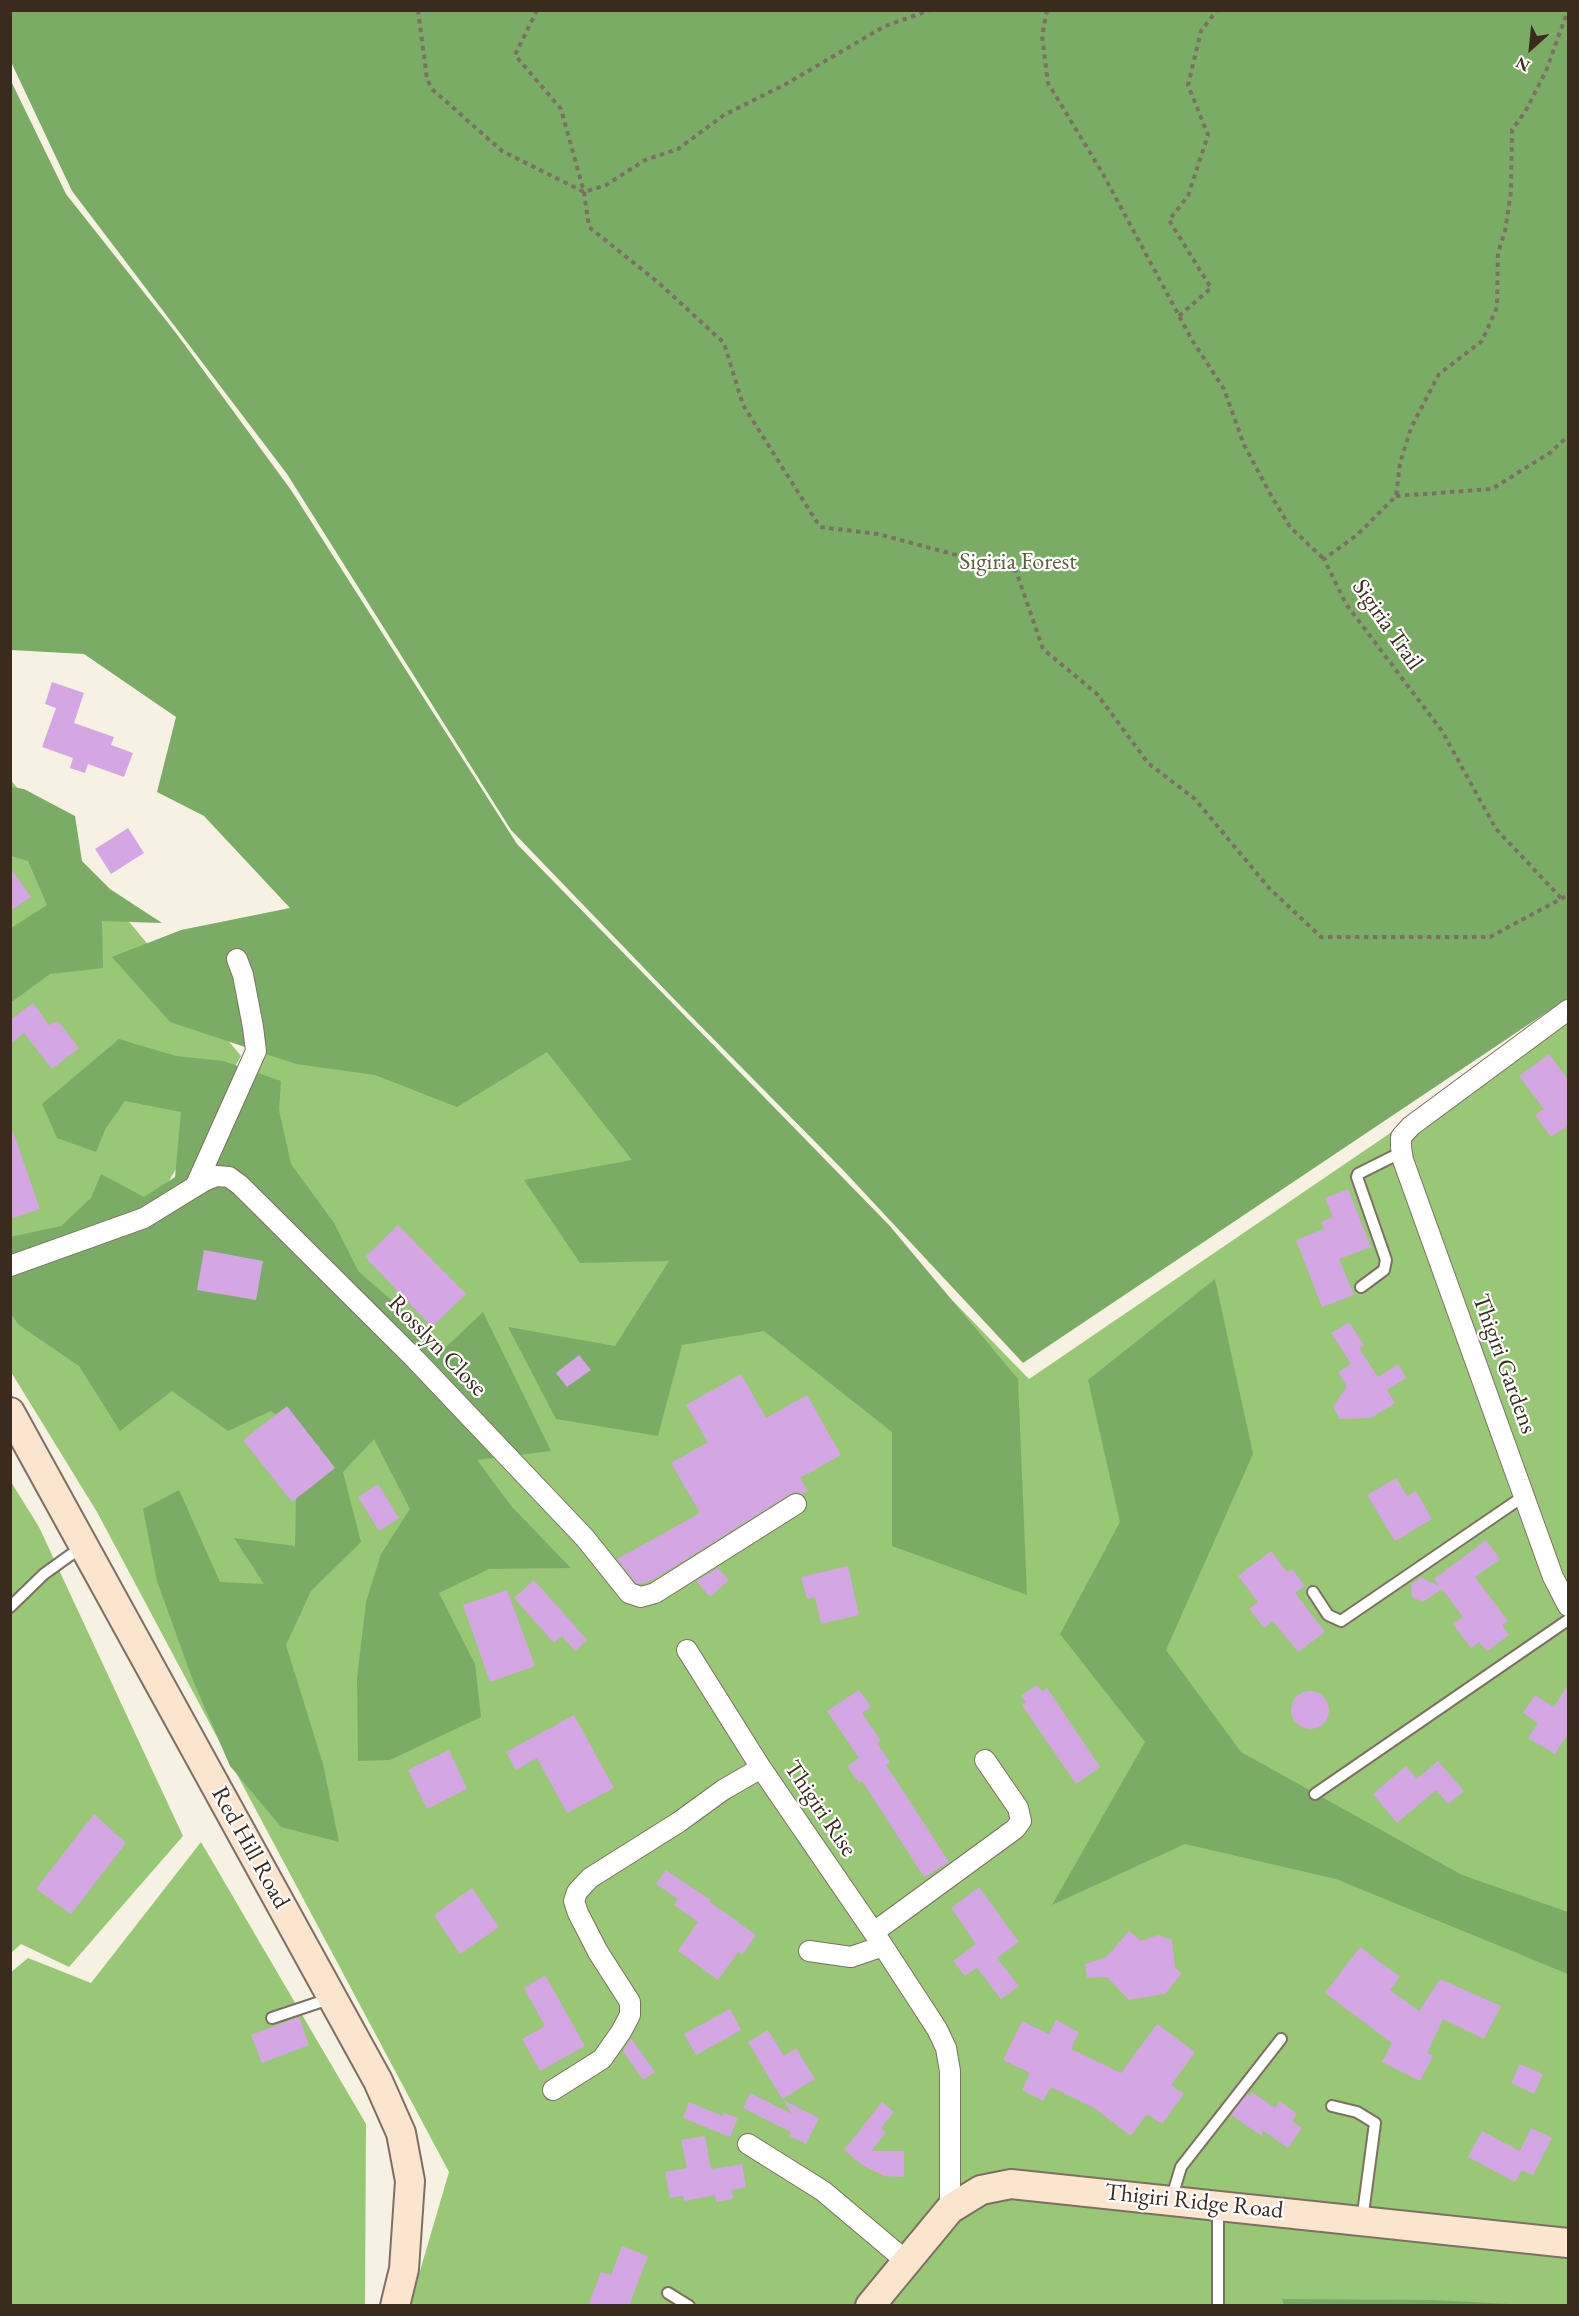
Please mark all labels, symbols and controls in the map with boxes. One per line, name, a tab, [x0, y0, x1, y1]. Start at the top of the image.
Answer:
north arrow	[1501, 18, 1561, 78]
text: N	[1512, 52, 1533, 77]
park label: Sigiria Forest	[959, 548, 1077, 576]
street label: Sigiria Trail	[1345, 574, 1429, 676]
street label: Rosslyn Close	[381, 1289, 493, 1403]
street label: Thigiri Gardens	[1465, 1290, 1543, 1438]
street label: Thigiri Rise	[777, 1756, 863, 1862]
street label: Red Hill Road	[205, 1782, 295, 1914]
street label: Thigiri Ridge Road	[1103, 2178, 1285, 2226]

